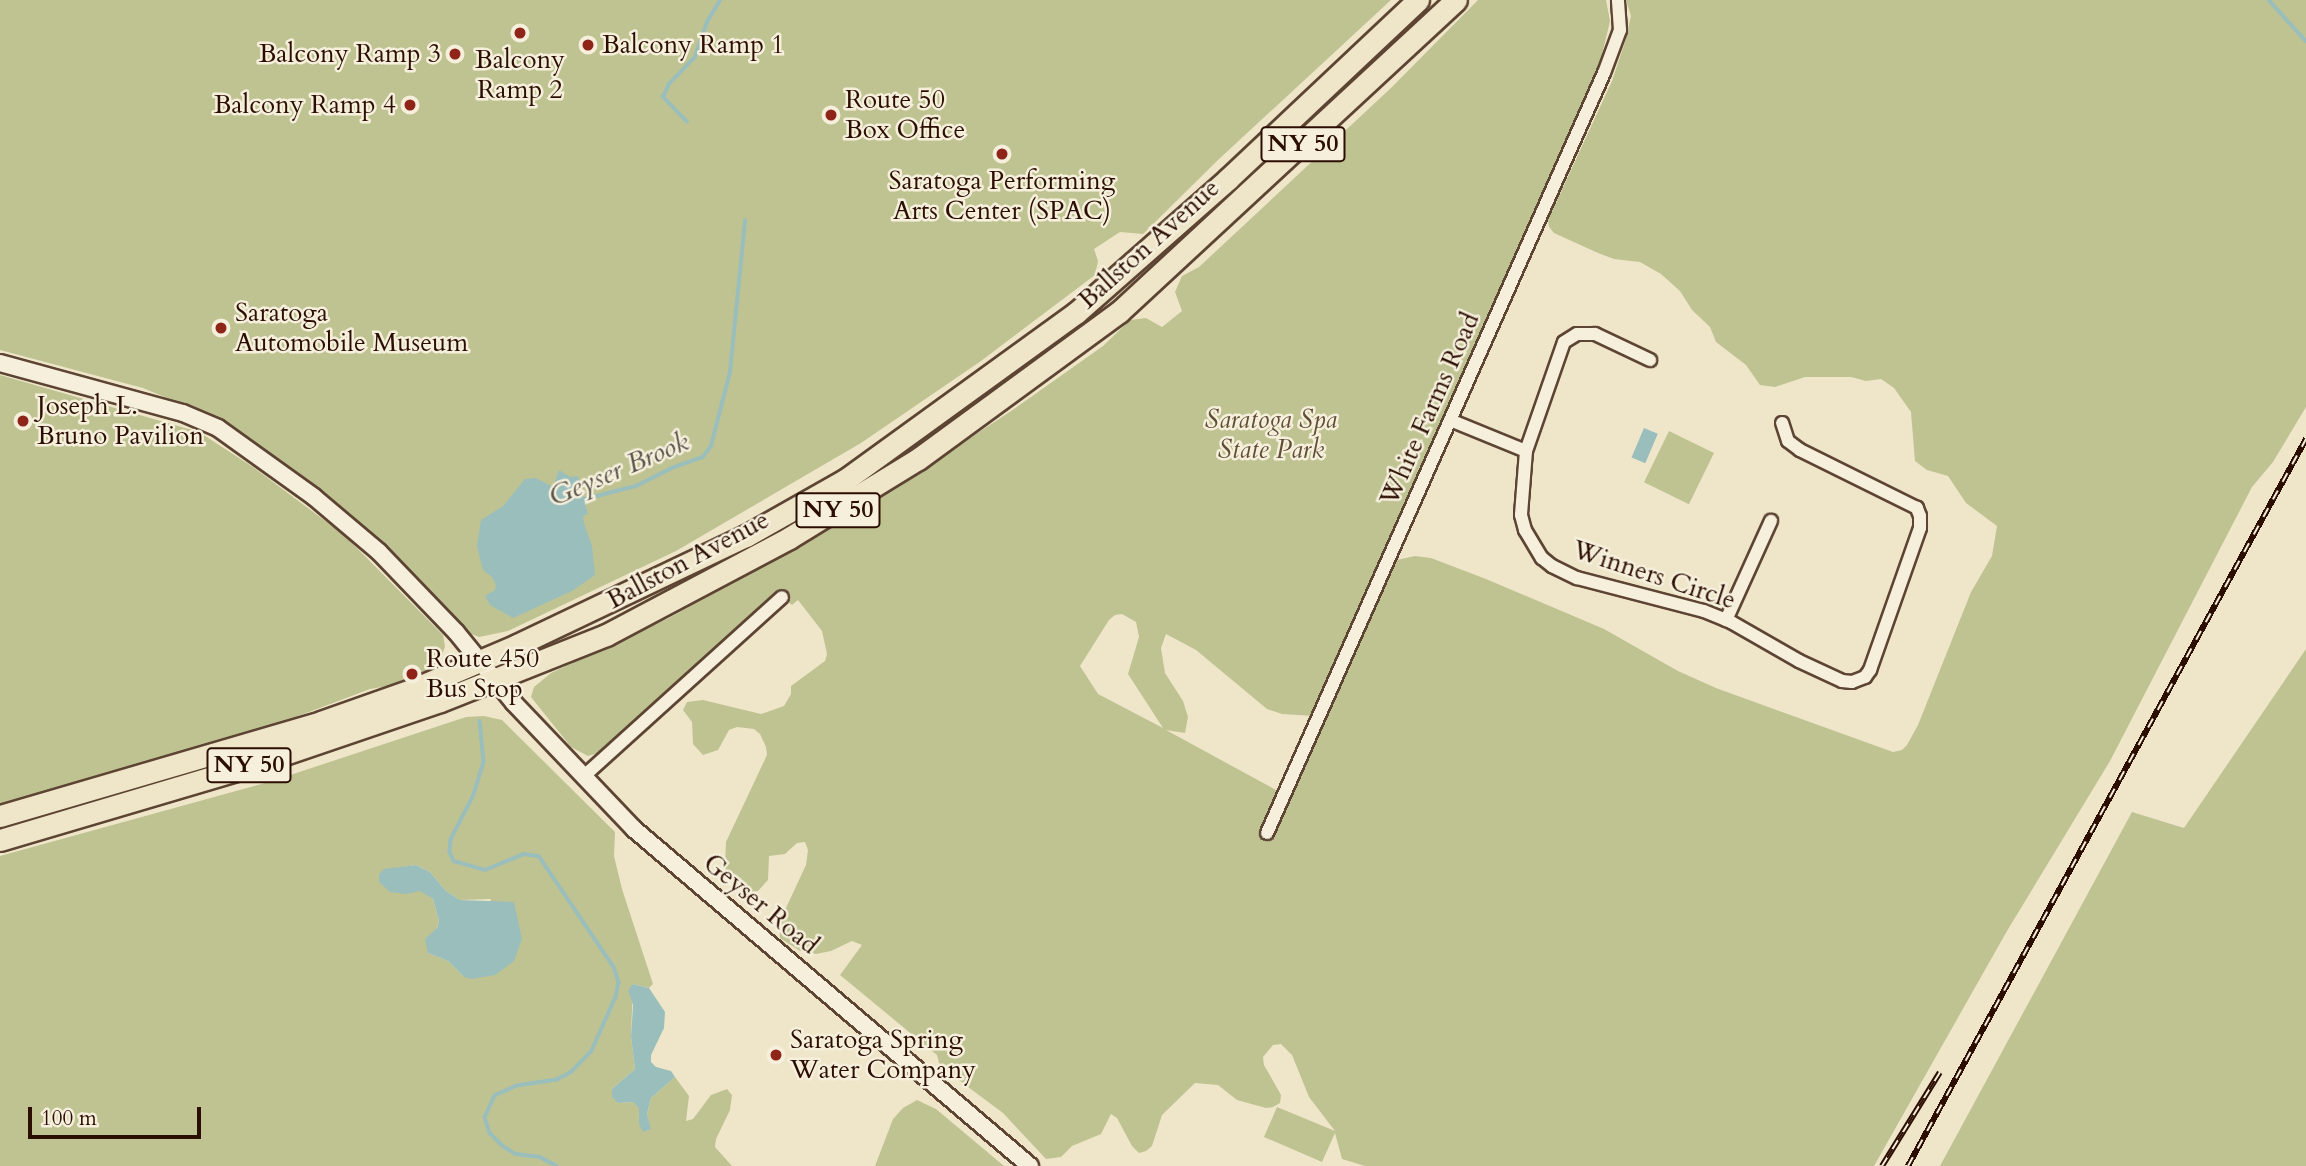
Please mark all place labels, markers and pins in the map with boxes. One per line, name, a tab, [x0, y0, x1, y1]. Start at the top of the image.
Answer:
marker: Balcony Ramp 2	[512, 25, 528, 41]
place label: Balcony Ramp 1	[602, 29, 784, 61]
marker: Balcony Ramp 1	[580, 37, 596, 53]
place label: Balcony Ramp 3	[259, 38, 441, 70]
place label: Balcony Ramp 2	[475, 44, 565, 106]
marker: Balcony Ramp 3	[447, 46, 463, 62]
place label: Route 50 Box Office	[845, 84, 965, 146]
place label: Balcony Ramp 4	[214, 89, 396, 121]
marker: Balcony Ramp 4	[402, 97, 418, 113]
marker: Route 50 Box Office	[823, 107, 839, 123]
marker: Saratoga Performing Arts Center (SPAC)	[994, 146, 1010, 162]
place label: Saratoga Performing Arts Center (SPAC)	[889, 165, 1115, 227]
place label: Saratoga Automobile Museum	[235, 297, 468, 358]
marker: Saratoga Automobile Museum	[213, 320, 229, 336]
place label: Joseph L. Bruno Pavilion	[37, 390, 204, 452]
marker: Joseph L. Bruno Pavilion	[15, 413, 31, 429]
place label: Route 450 Bus Stop	[426, 643, 539, 704]
marker: Route 450 Bus Stop	[404, 666, 420, 682]
place label: Saratoga Spring Water Company	[790, 1024, 976, 1086]
marker: Saratoga Spring Water Company	[768, 1047, 784, 1063]

